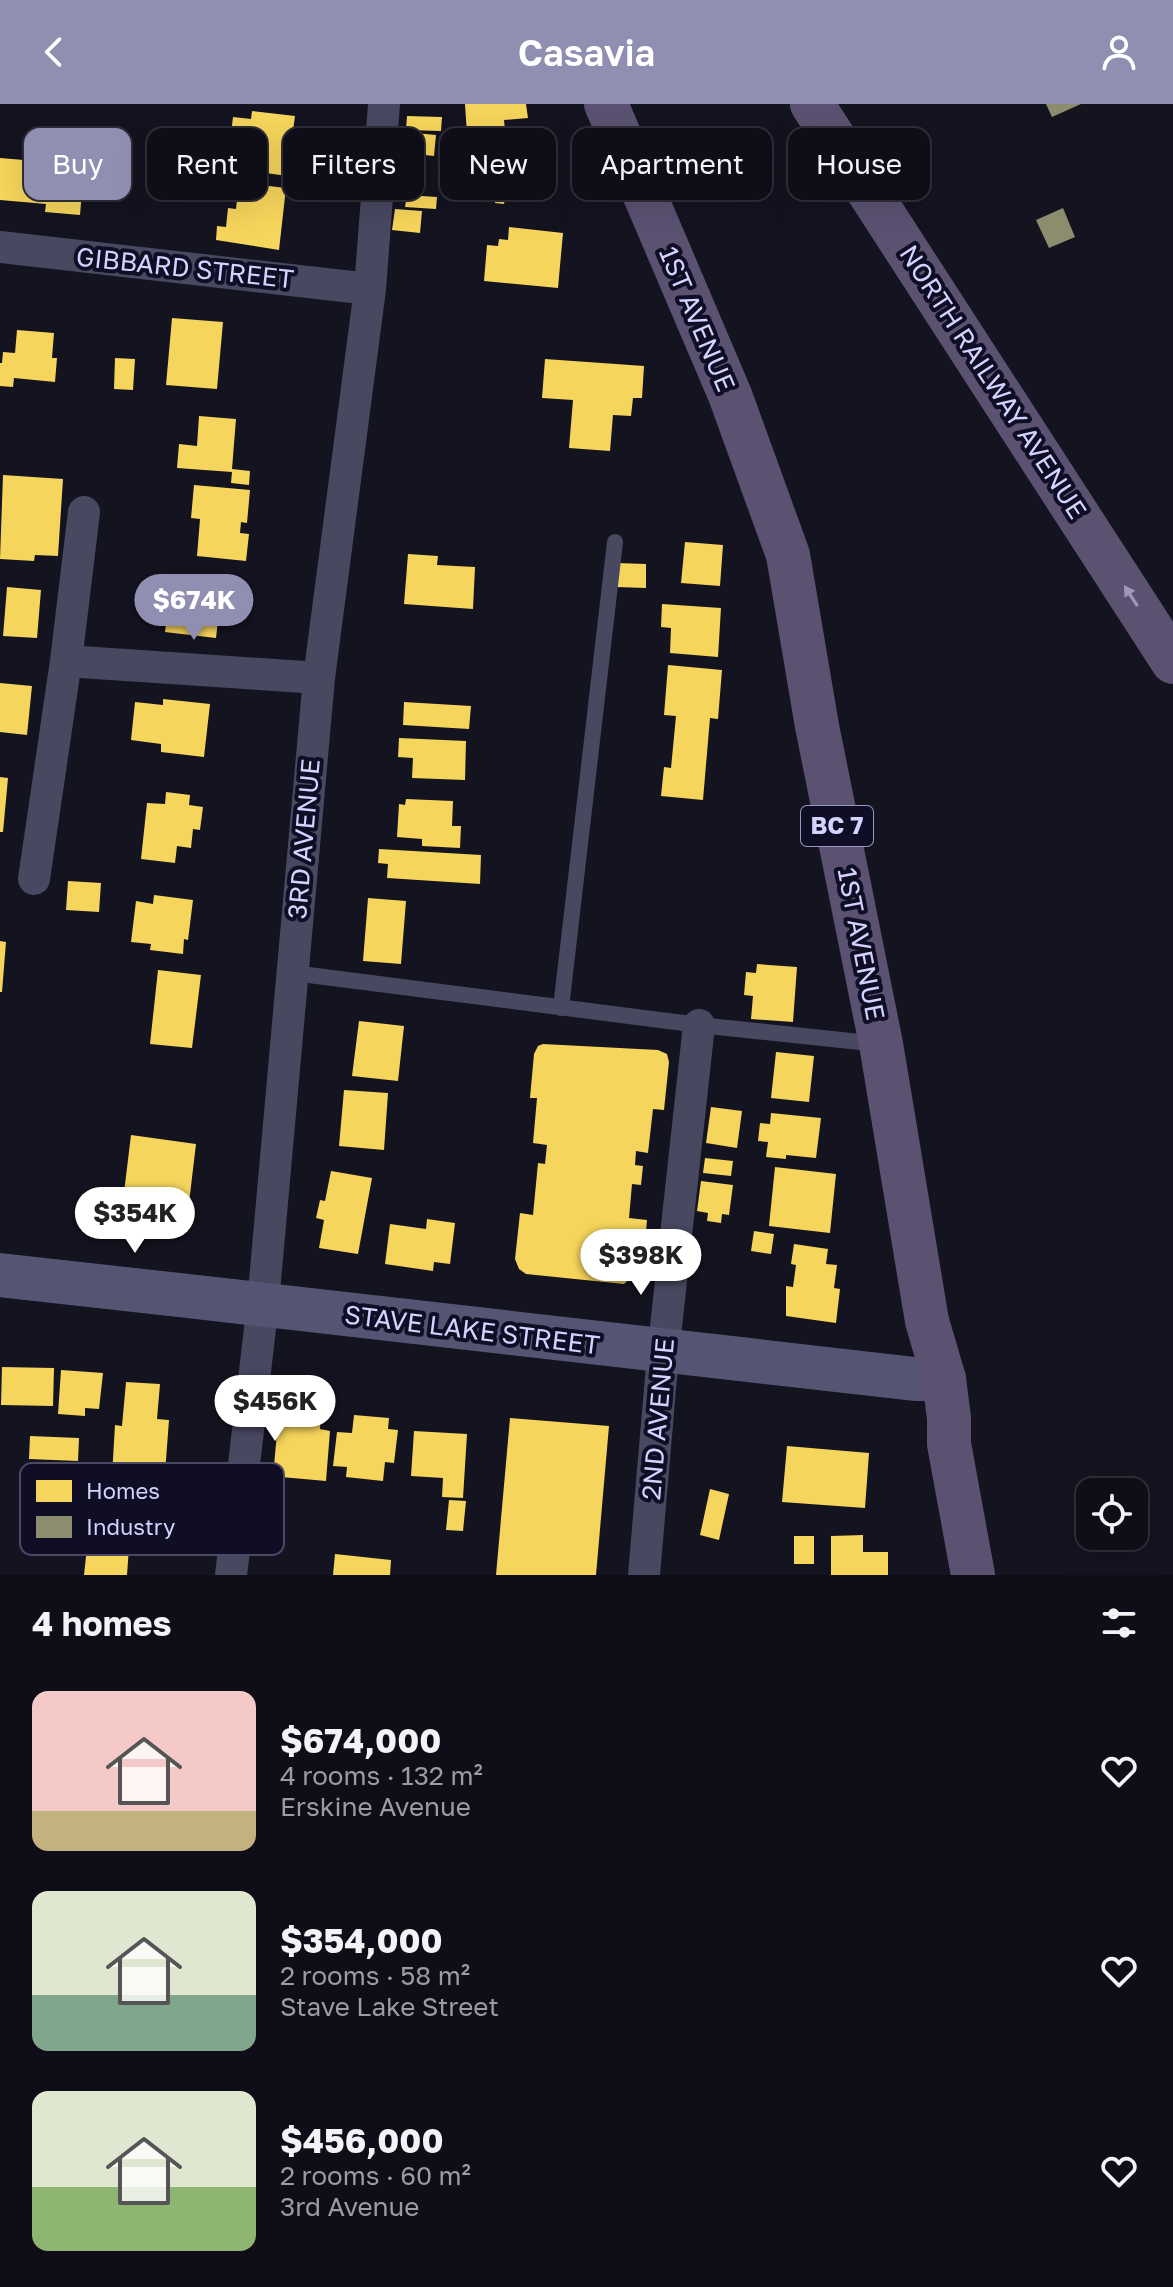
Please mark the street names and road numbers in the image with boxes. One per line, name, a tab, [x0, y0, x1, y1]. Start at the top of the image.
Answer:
street label: NORTH RAILWAY AVENUE	[893, 239, 1093, 524]
street label: GIBBARD STREET	[75, 241, 296, 294]
street label: 1ST AVENUE	[653, 242, 742, 396]
street label: 3RD AVENUE	[281, 758, 326, 920]
road number: BC 7	[801, 806, 873, 846]
street label: 1ST AVENUE	[832, 865, 891, 1023]
street label: STAVE LAKE STREET	[343, 1298, 601, 1361]
street label: 2ND AVENUE	[635, 1337, 680, 1501]

